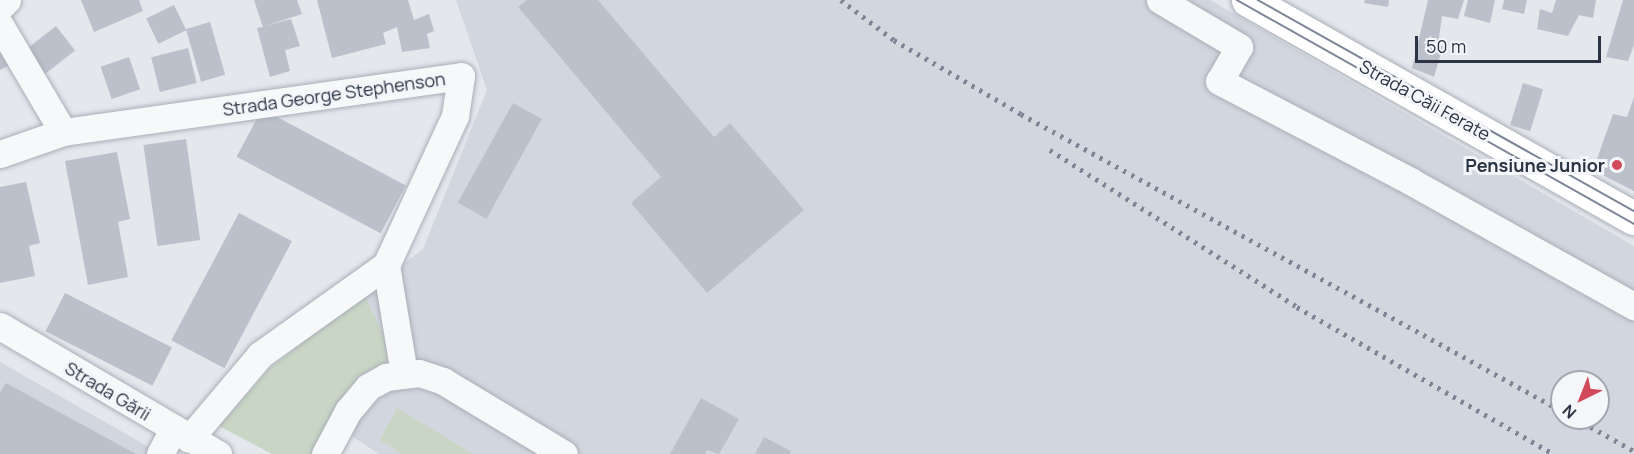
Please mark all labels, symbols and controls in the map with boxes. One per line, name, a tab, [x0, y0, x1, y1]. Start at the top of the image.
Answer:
scale bar	[1418, 24, 1604, 62]
text: 50 m	[1426, 34, 1466, 58]
street label: Strada Căii Ferate	[1356, 55, 1494, 145]
street label: Strada George Stephenson	[221, 68, 447, 120]
place label: Pensiune Junior	[1465, 154, 1605, 176]
marker: Pensiune Junior	[1610, 158, 1624, 172]
street label: Strada Gării	[61, 357, 155, 425]
north arrow	[1550, 370, 1610, 430]
text: N	[1557, 400, 1581, 424]

